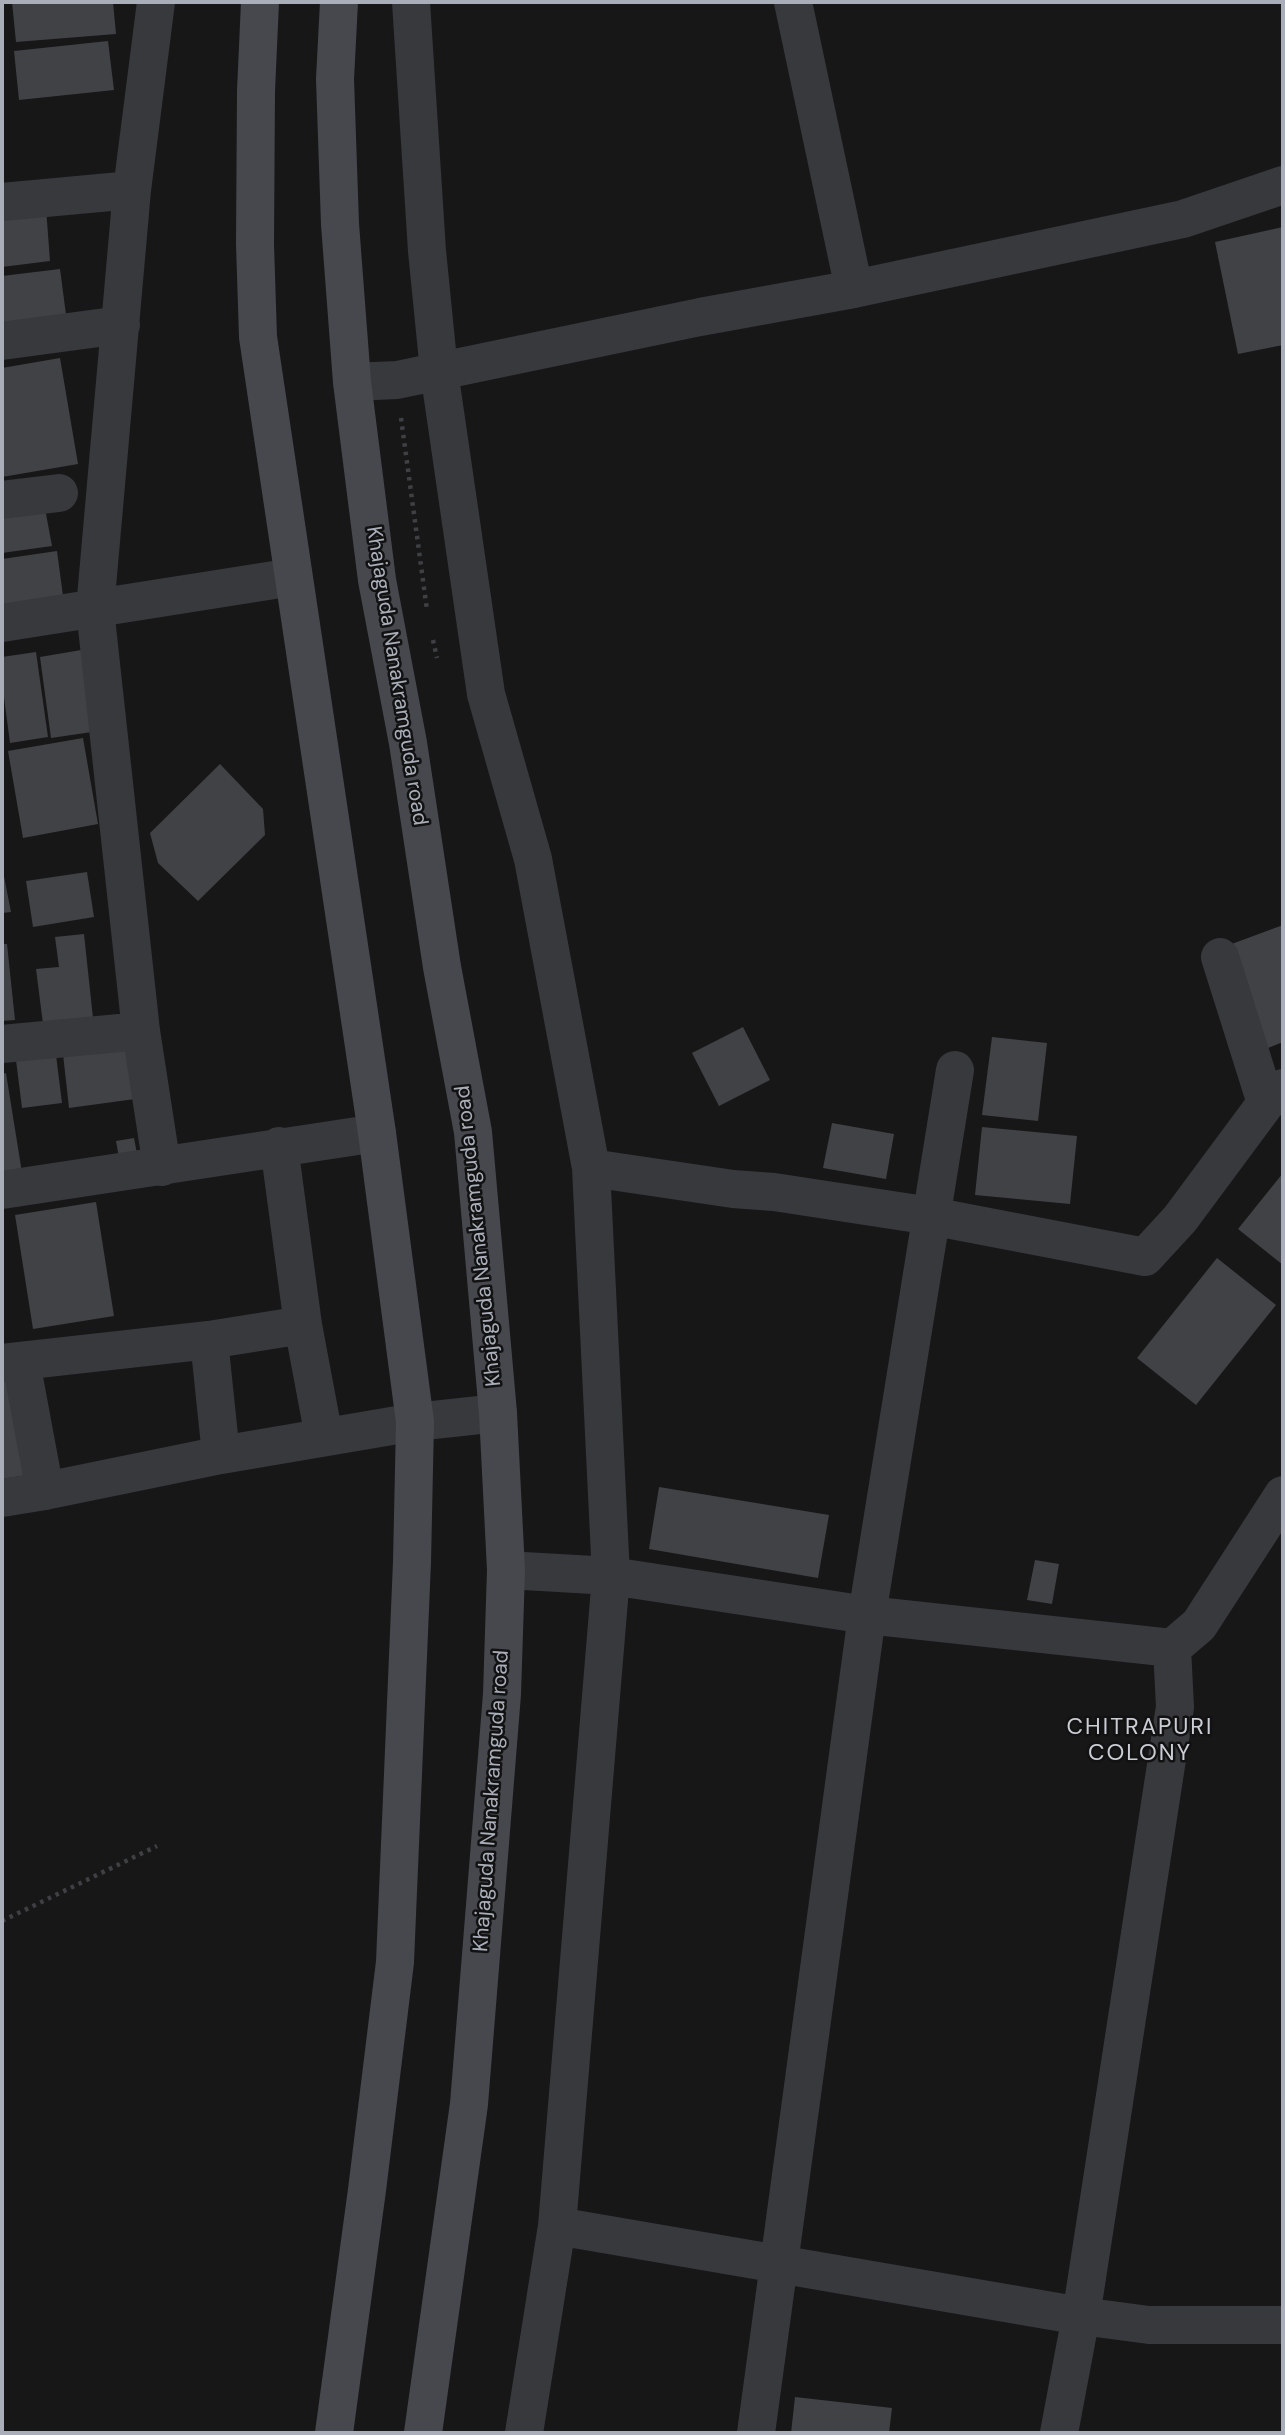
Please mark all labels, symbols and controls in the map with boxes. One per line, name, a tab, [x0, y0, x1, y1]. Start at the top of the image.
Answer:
street label: Khajaguda Nanakramguda road	[360, 525, 432, 827]
street label: Khajaguda Nanakramguda road	[451, 1084, 507, 1388]
street label: Khajaguda Nanakramguda road	[469, 1649, 515, 1953]
district label: CHITRAPURI COLONY	[1068, 1714, 1212, 1768]

